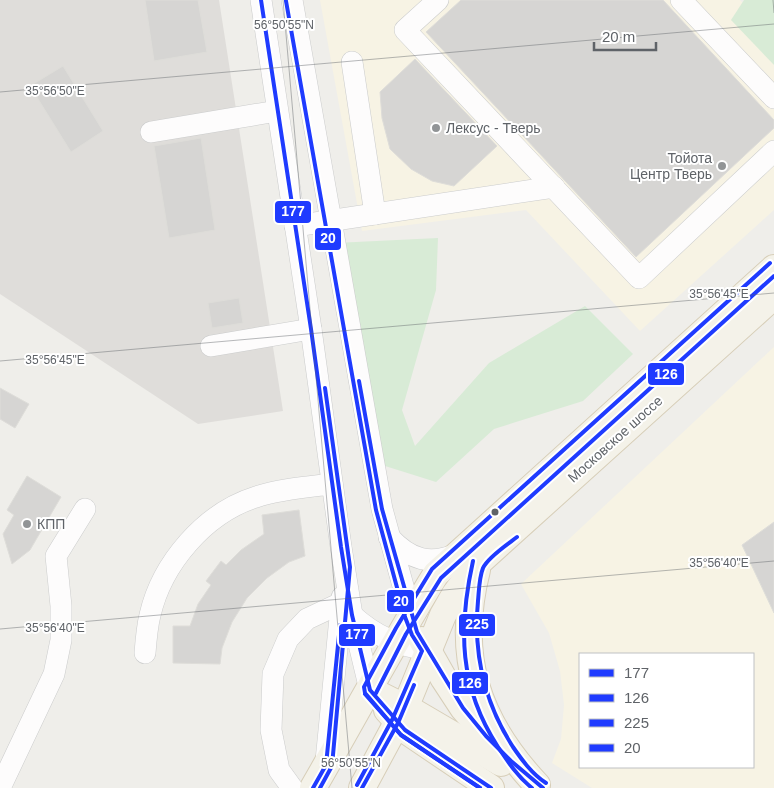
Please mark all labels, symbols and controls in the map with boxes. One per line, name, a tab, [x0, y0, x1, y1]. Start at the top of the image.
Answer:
text: 56°50'55"N	[254, 18, 314, 32]
scale bar	[594, 20, 656, 52]
text: 20 m	[602, 28, 635, 45]
text: 35°56'50"E	[25, 84, 85, 98]
place label: Лексус - Тверь	[446, 120, 541, 136]
marker: Лексус - Тверь	[430, 122, 442, 134]
place label: Тойота Центр Тверь	[630, 150, 712, 182]
marker: Тойота Центр Тверь	[716, 160, 728, 172]
line badge: 177	[274, 200, 312, 224]
text: 177	[281, 203, 305, 219]
line badge: 20	[314, 227, 342, 251]
text: 20	[320, 230, 336, 246]
text: 35°56'45"E	[689, 287, 749, 301]
text: 35°56'45"E	[25, 353, 85, 367]
line badge: 126	[647, 362, 685, 386]
text: 126	[654, 366, 678, 382]
street label: Московское шоссе	[564, 392, 666, 486]
unlabelled marker	[490, 507, 500, 517]
place label: КПП	[37, 516, 65, 532]
marker: КПП	[21, 518, 33, 530]
text: 35°56'40"E	[689, 556, 749, 570]
line badge: 20	[386, 589, 415, 613]
text: 20	[393, 593, 409, 609]
line badge: 225	[458, 613, 496, 637]
text: 225	[465, 616, 489, 632]
text: 35°56'40"E	[25, 621, 85, 635]
line badge: 177	[338, 623, 376, 647]
text: 177	[345, 626, 369, 642]
legend	[579, 653, 754, 768]
text: 177	[624, 664, 649, 681]
line badge: 126	[451, 671, 489, 695]
text: 126	[458, 675, 482, 691]
text: 126	[624, 689, 649, 706]
text: 225	[624, 714, 649, 731]
text: 20	[624, 739, 641, 756]
text: 56°50'55"N	[321, 756, 381, 770]

